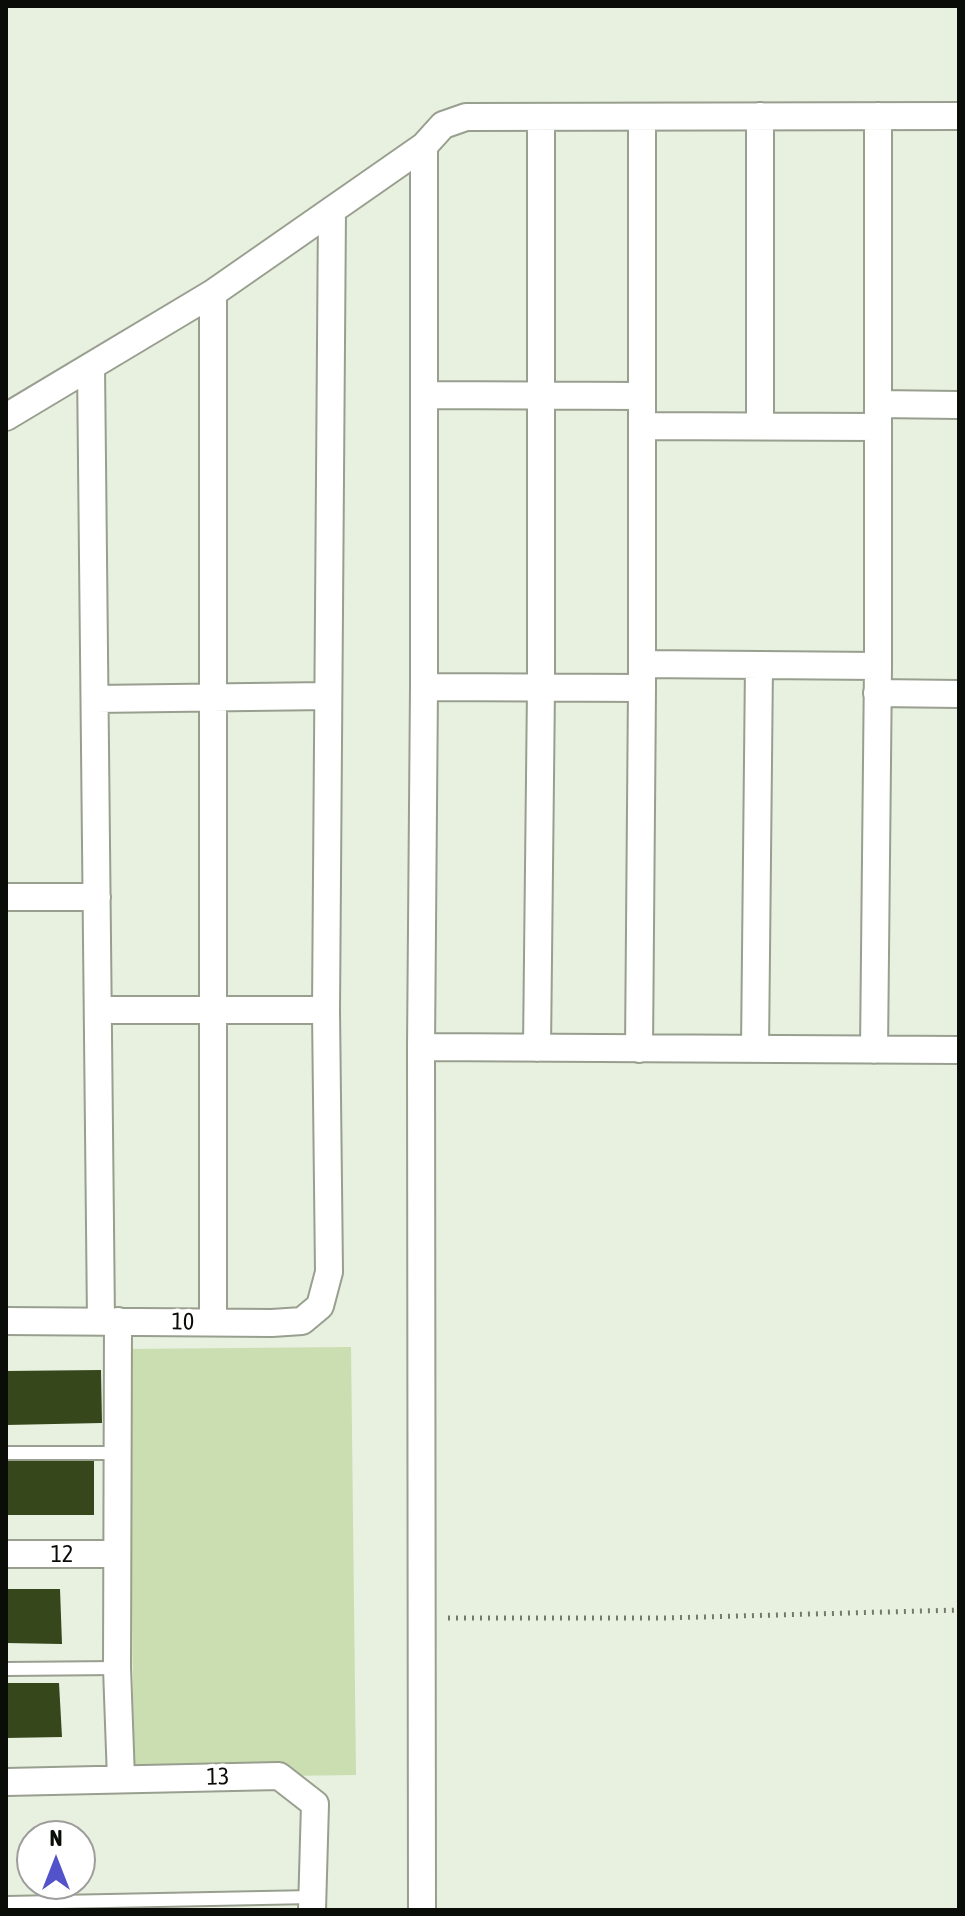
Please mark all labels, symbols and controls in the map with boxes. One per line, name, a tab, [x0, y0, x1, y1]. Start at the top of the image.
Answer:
street label: 10	[171, 1307, 195, 1337]
street label: 12	[51, 1540, 73, 1568]
street label: 13	[206, 1762, 230, 1792]
north arrow	[16, 1820, 96, 1900]
text: N	[50, 1825, 62, 1851]

